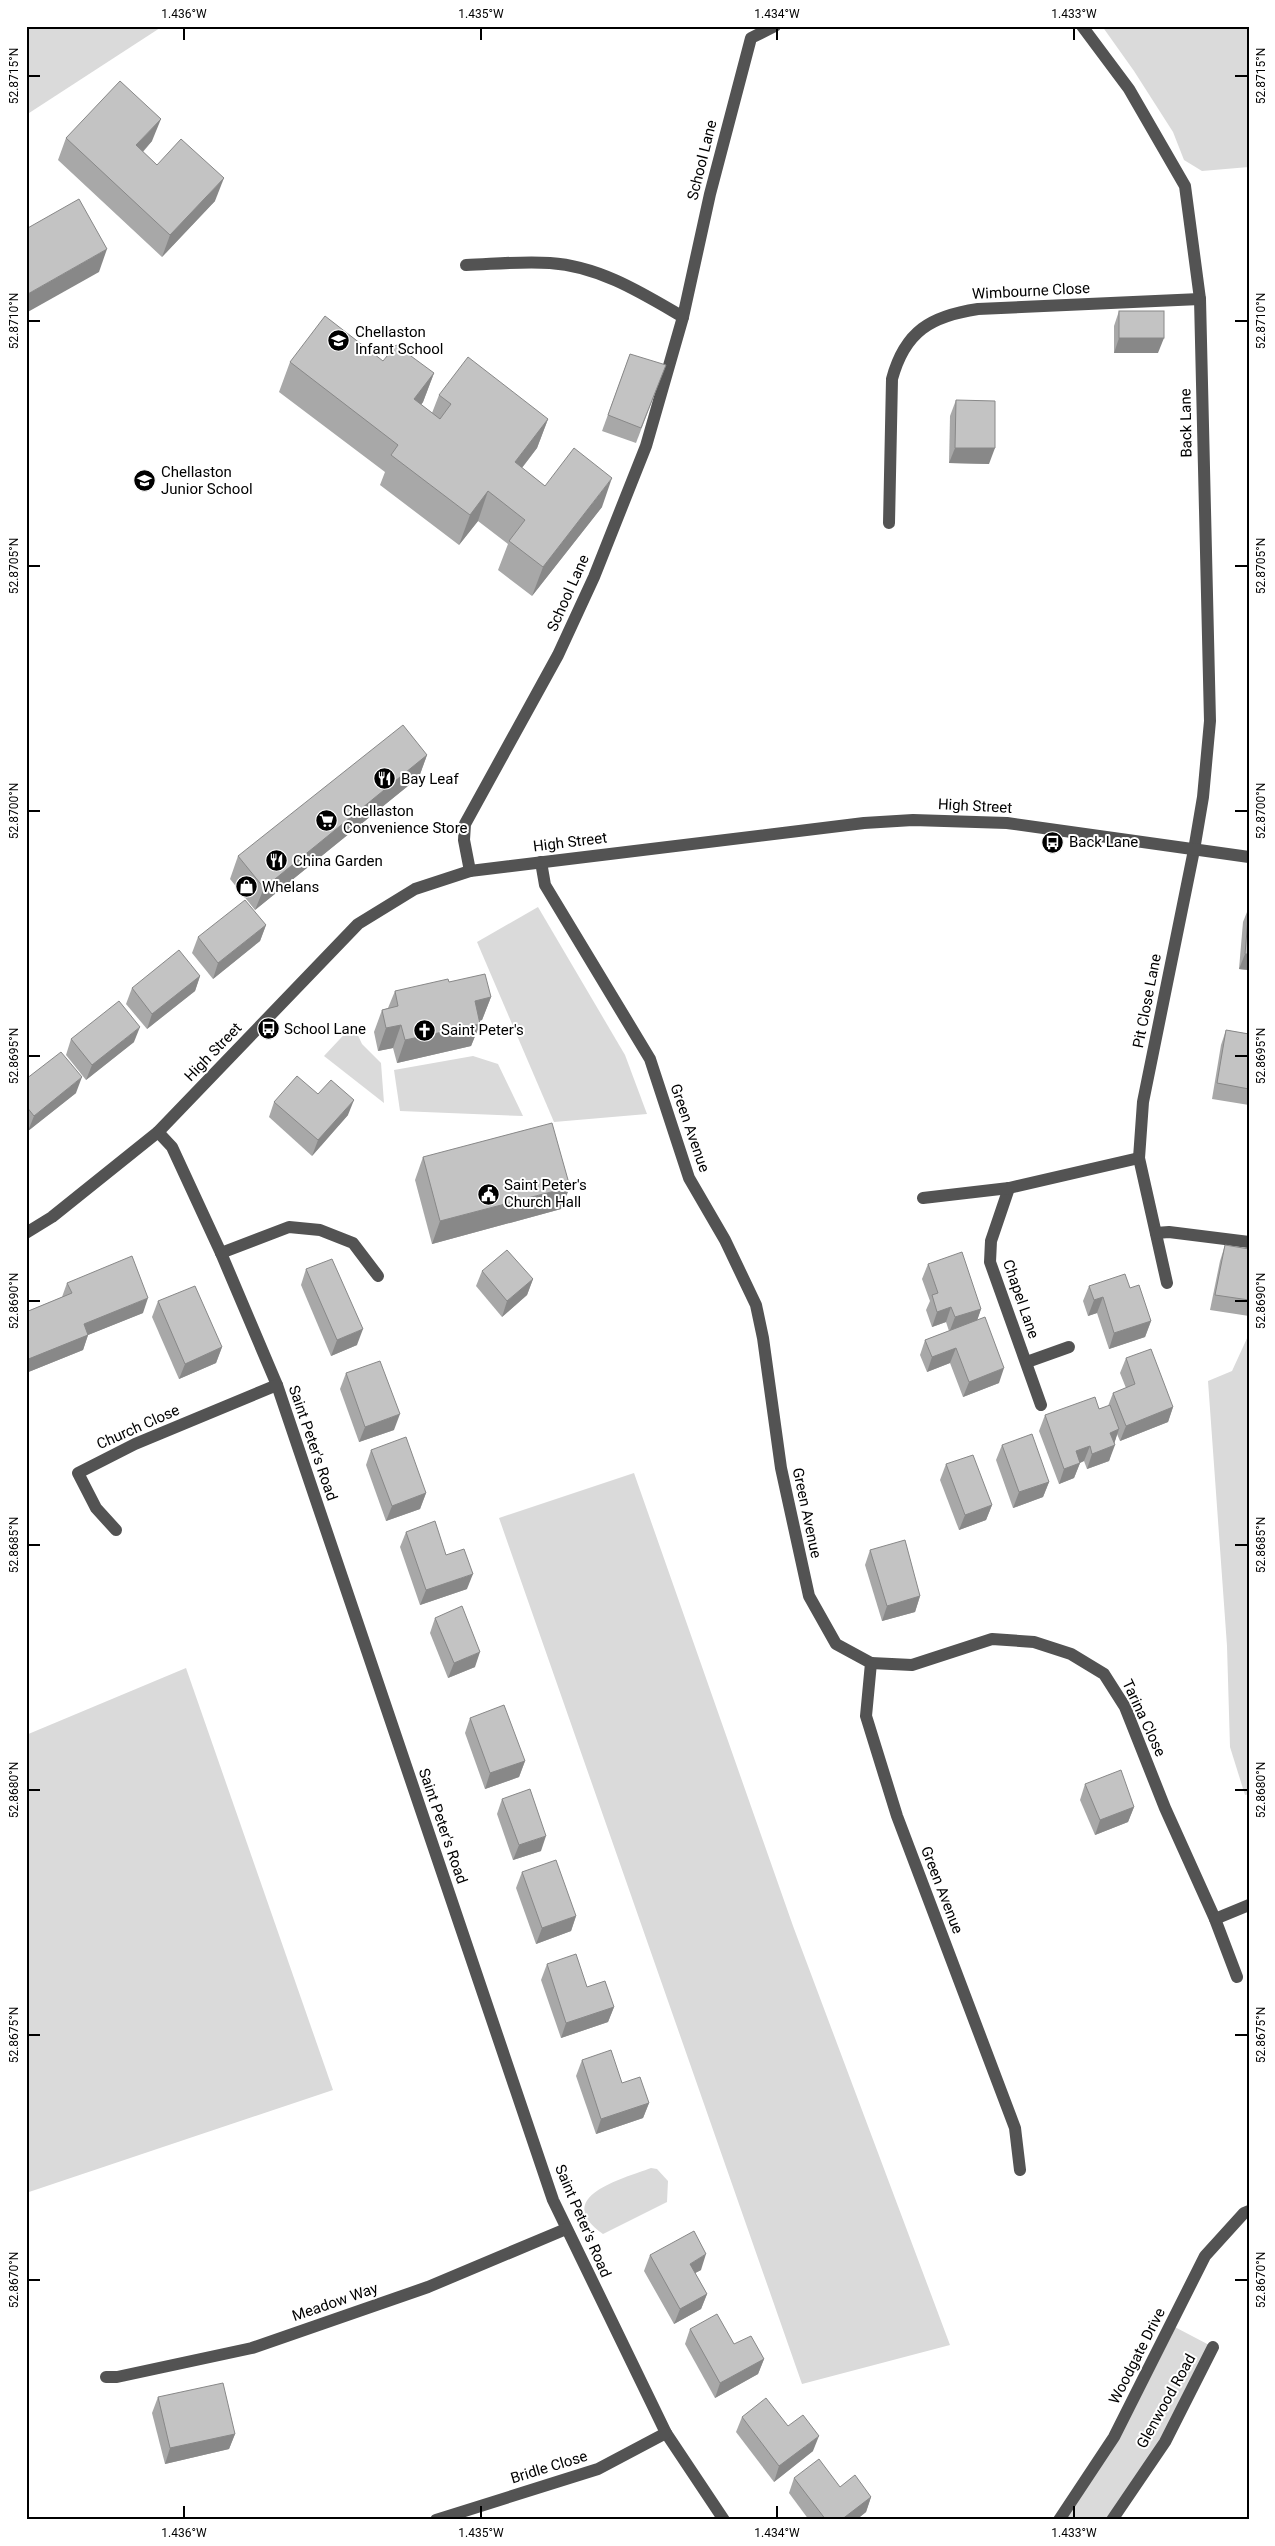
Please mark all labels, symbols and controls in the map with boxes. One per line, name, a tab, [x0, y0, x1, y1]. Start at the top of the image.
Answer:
text: 1.436°W	[161, 7, 207, 21]
text: 1.435°W	[458, 7, 504, 21]
text: 1.434°W	[754, 7, 800, 21]
text: 1.433°W	[1051, 7, 1097, 21]
text: 52.8715°N	[7, 48, 21, 104]
text: 52.8715°N	[1254, 48, 1268, 104]
street label: School Lane	[683, 118, 721, 202]
street label: Wimbourne Close	[972, 279, 1090, 303]
text: 52.8710°N	[7, 293, 21, 349]
text: 52.8710°N	[1254, 293, 1268, 349]
place label: Chellaston Infant School	[355, 323, 443, 358]
school or university icon: Chellaston Infant School	[327, 329, 351, 353]
street label: Back Lane	[1176, 388, 1196, 458]
place label: Chellaston Junior School	[161, 463, 253, 498]
school or university icon: Chellaston Junior School	[133, 469, 157, 493]
text: 52.8705°N	[7, 538, 21, 594]
text: 52.8705°N	[1254, 538, 1268, 594]
street label: School Lane	[543, 552, 593, 634]
restaurant icon: Bay Leaf	[373, 767, 397, 791]
place label: Bay Leaf	[401, 770, 459, 788]
text: 52.8700°N	[7, 783, 21, 839]
text: 52.8700°N	[1254, 783, 1268, 839]
street label: High Street	[937, 795, 1013, 817]
place label: Chellaston Convenience Store	[343, 802, 468, 837]
supermarket icon: Chellaston Convenience Store	[315, 808, 339, 832]
street label: High Street	[532, 829, 608, 855]
bus stop icon: Back Lane	[1041, 830, 1065, 854]
place label: Back Lane	[1069, 833, 1138, 851]
restaurant icon: China Garden	[265, 849, 289, 873]
place label: China Garden	[293, 852, 383, 870]
shop icon: Whelans	[234, 875, 258, 899]
place label: Whelans	[262, 878, 319, 896]
street label: Pit Close Lane	[1129, 952, 1165, 1050]
bus stop icon: School Lane	[256, 1017, 280, 1041]
church icon: Saint Peter's	[413, 1018, 437, 1042]
street label: High Street	[181, 1019, 245, 1085]
place label: School Lane	[284, 1020, 366, 1038]
place label: Saint Peter's	[441, 1021, 524, 1039]
text: 52.8695°N	[7, 1028, 21, 1084]
text: 52.8695°N	[1254, 1028, 1268, 1084]
street label: Green Avenue	[666, 1082, 714, 1175]
place label: Saint Peter's Church Hall	[504, 1176, 587, 1211]
public building icon: Saint Peter's Church Hall	[476, 1182, 500, 1206]
street label: Chapel Lane	[999, 1257, 1043, 1341]
text: 52.8690°N	[7, 1273, 21, 1329]
text: 52.8690°N	[1254, 1273, 1268, 1329]
street label: Saint Peter's Road	[285, 1383, 341, 1503]
street label: Church Close	[94, 1401, 182, 1453]
street label: Green Avenue	[789, 1466, 825, 1560]
text: 52.8685°N	[7, 1517, 21, 1573]
text: 52.8685°N	[1254, 1517, 1268, 1573]
street label: Tarina Close	[1118, 1677, 1170, 1759]
text: 52.8680°N	[7, 1762, 21, 1818]
text: 52.8680°N	[1254, 1762, 1268, 1818]
street label: Saint Peter's Road	[415, 1766, 471, 1886]
street label: Green Avenue	[917, 1844, 967, 1936]
text: 52.8675°N	[7, 2007, 21, 2063]
text: 52.8675°N	[1254, 2007, 1268, 2063]
street label: Saint Peter's Road	[551, 2162, 615, 2280]
text: 52.8670°N	[7, 2252, 21, 2308]
text: 52.8670°N	[1254, 2252, 1268, 2308]
street label: Meadow Way	[290, 2279, 380, 2325]
street label: Woodgate Drive	[1105, 2305, 1169, 2407]
street label: Glenwood Road	[1133, 2351, 1199, 2451]
street label: Bridle Close	[508, 2447, 590, 2487]
text: 1.436°W	[161, 2526, 207, 2540]
text: 1.435°W	[458, 2526, 504, 2540]
text: 1.434°W	[754, 2526, 800, 2540]
text: 1.433°W	[1051, 2526, 1097, 2540]

